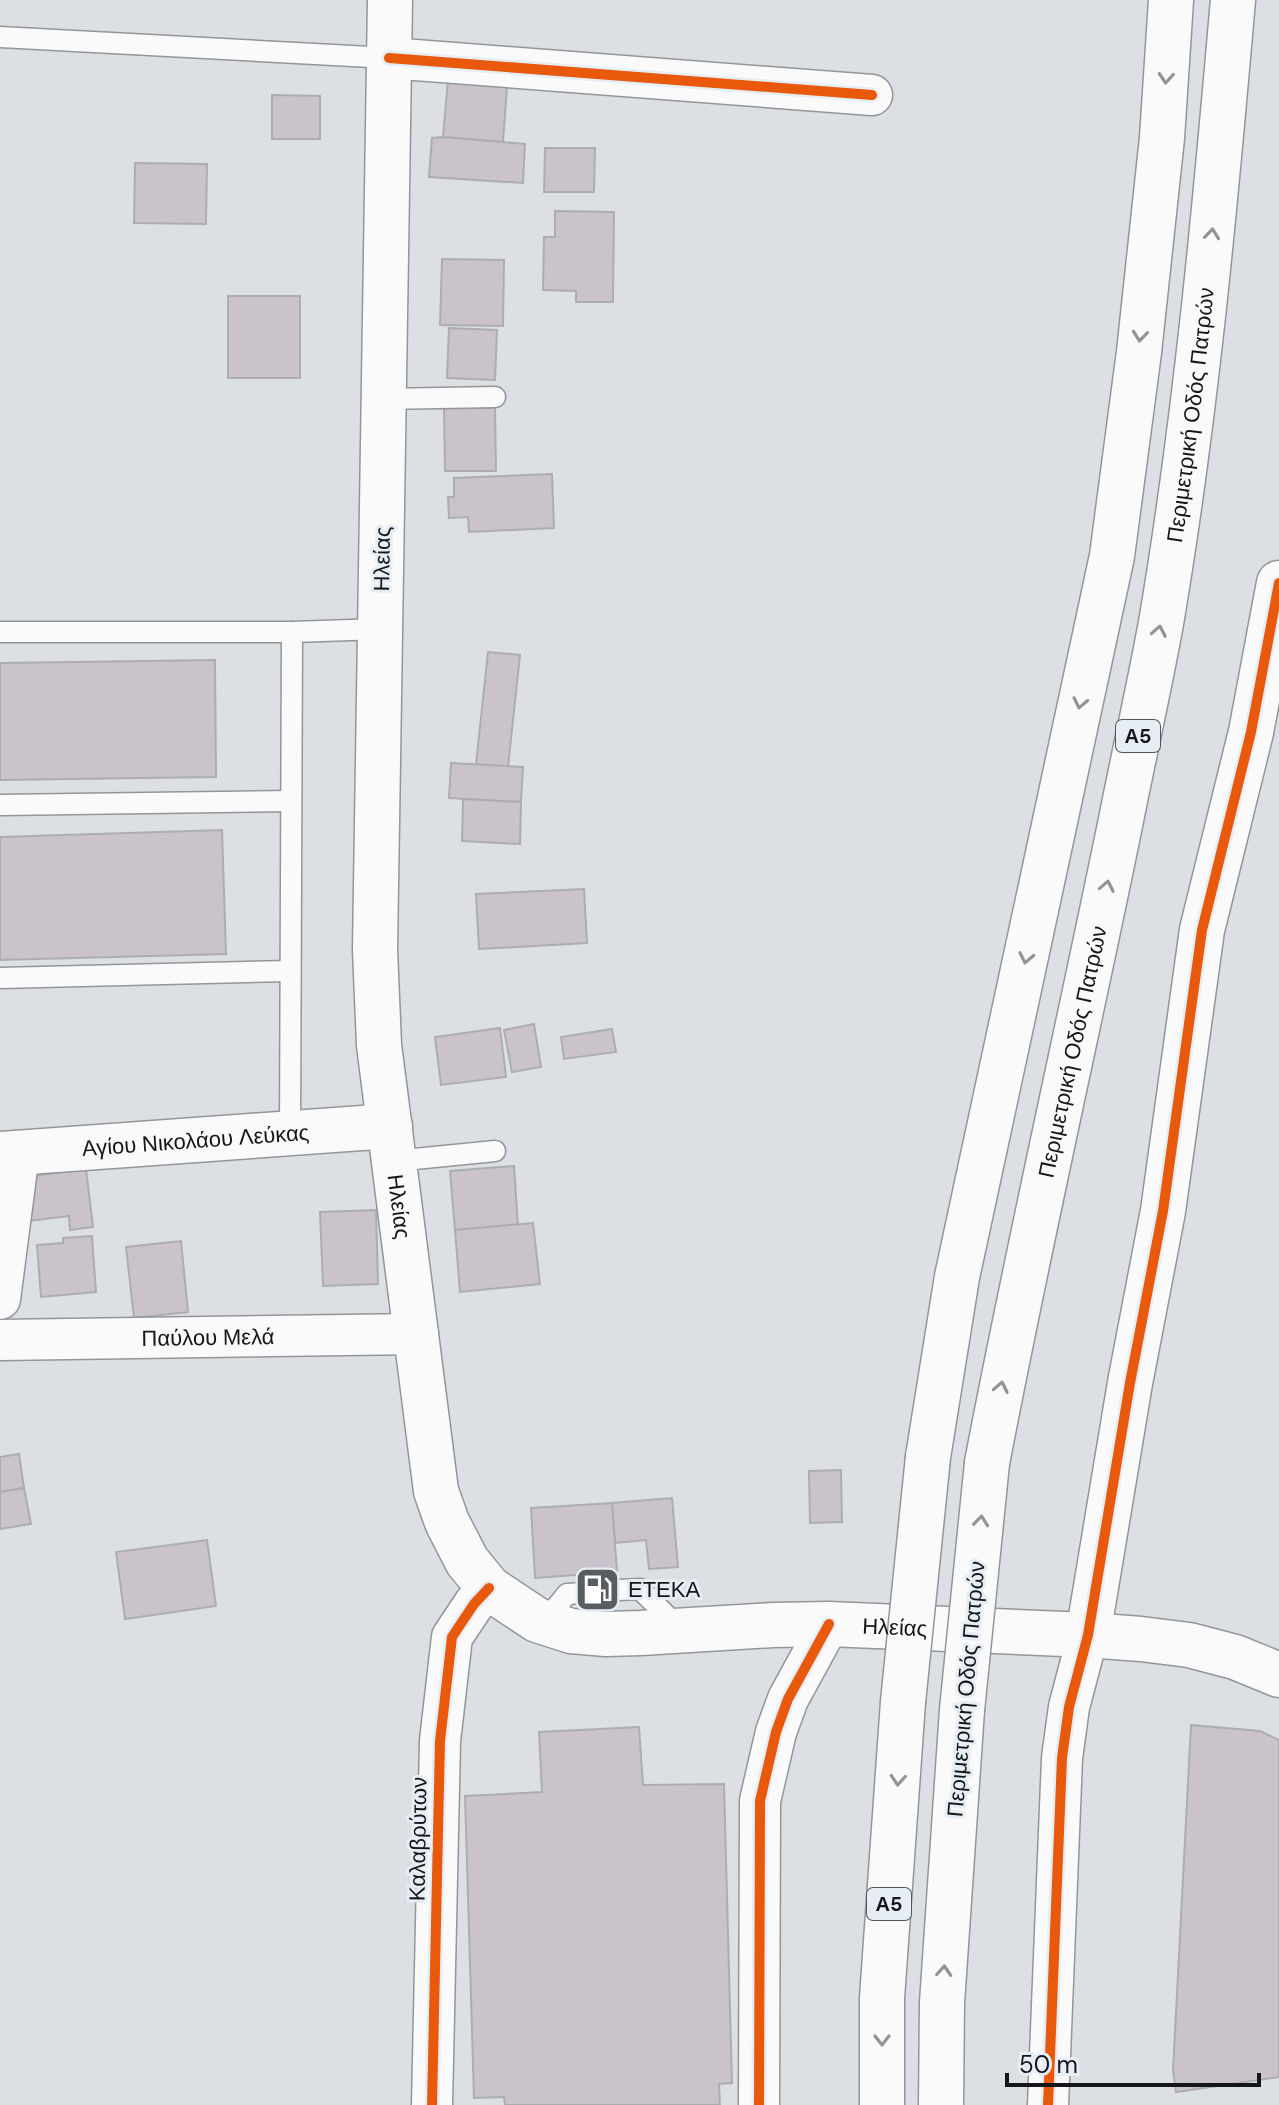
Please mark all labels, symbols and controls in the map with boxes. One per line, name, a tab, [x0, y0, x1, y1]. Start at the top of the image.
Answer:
one-way arrow	[1158, 72, 1175, 85]
one-way arrow	[1203, 227, 1220, 240]
street label: Περιμετρική Οδός Πατρών	[1160, 286, 1220, 544]
one-way arrow	[1132, 330, 1149, 343]
street label: Ηλείας	[367, 526, 397, 592]
one-way arrow	[1150, 625, 1167, 638]
one-way arrow	[1072, 696, 1089, 710]
road number: Α5	[1116, 720, 1160, 752]
one-way arrow	[1098, 879, 1115, 892]
street label: Περιμετρική Οδός Πατρών	[1031, 923, 1113, 1180]
one-way arrow	[1018, 950, 1035, 964]
street label: Αγίου Νικολάου Λεύκας	[81, 1117, 310, 1163]
street label: Ηλείας	[381, 1172, 418, 1241]
street label: Παύλου Μελά	[141, 1322, 275, 1352]
one-way arrow	[992, 1380, 1009, 1393]
one-way arrow	[972, 1514, 989, 1527]
street label: Περιμετρική Οδός Πατρών	[940, 1560, 992, 1818]
fuel station icon: ΕΤΕΚΑ	[573, 1565, 621, 1613]
place label: ΕΤΕΚΑ	[628, 1575, 700, 1604]
street label: Ηλείας	[862, 1611, 928, 1643]
one-way arrow	[890, 1774, 907, 1787]
street label: Καλαβρύτων	[402, 1777, 434, 1901]
road number: Α5	[867, 1888, 911, 1920]
one-way arrow	[935, 1964, 952, 1977]
one-way arrow	[873, 2034, 891, 2047]
scale bar	[1007, 2037, 1259, 2087]
text: 50 m	[1019, 2049, 1078, 2080]

